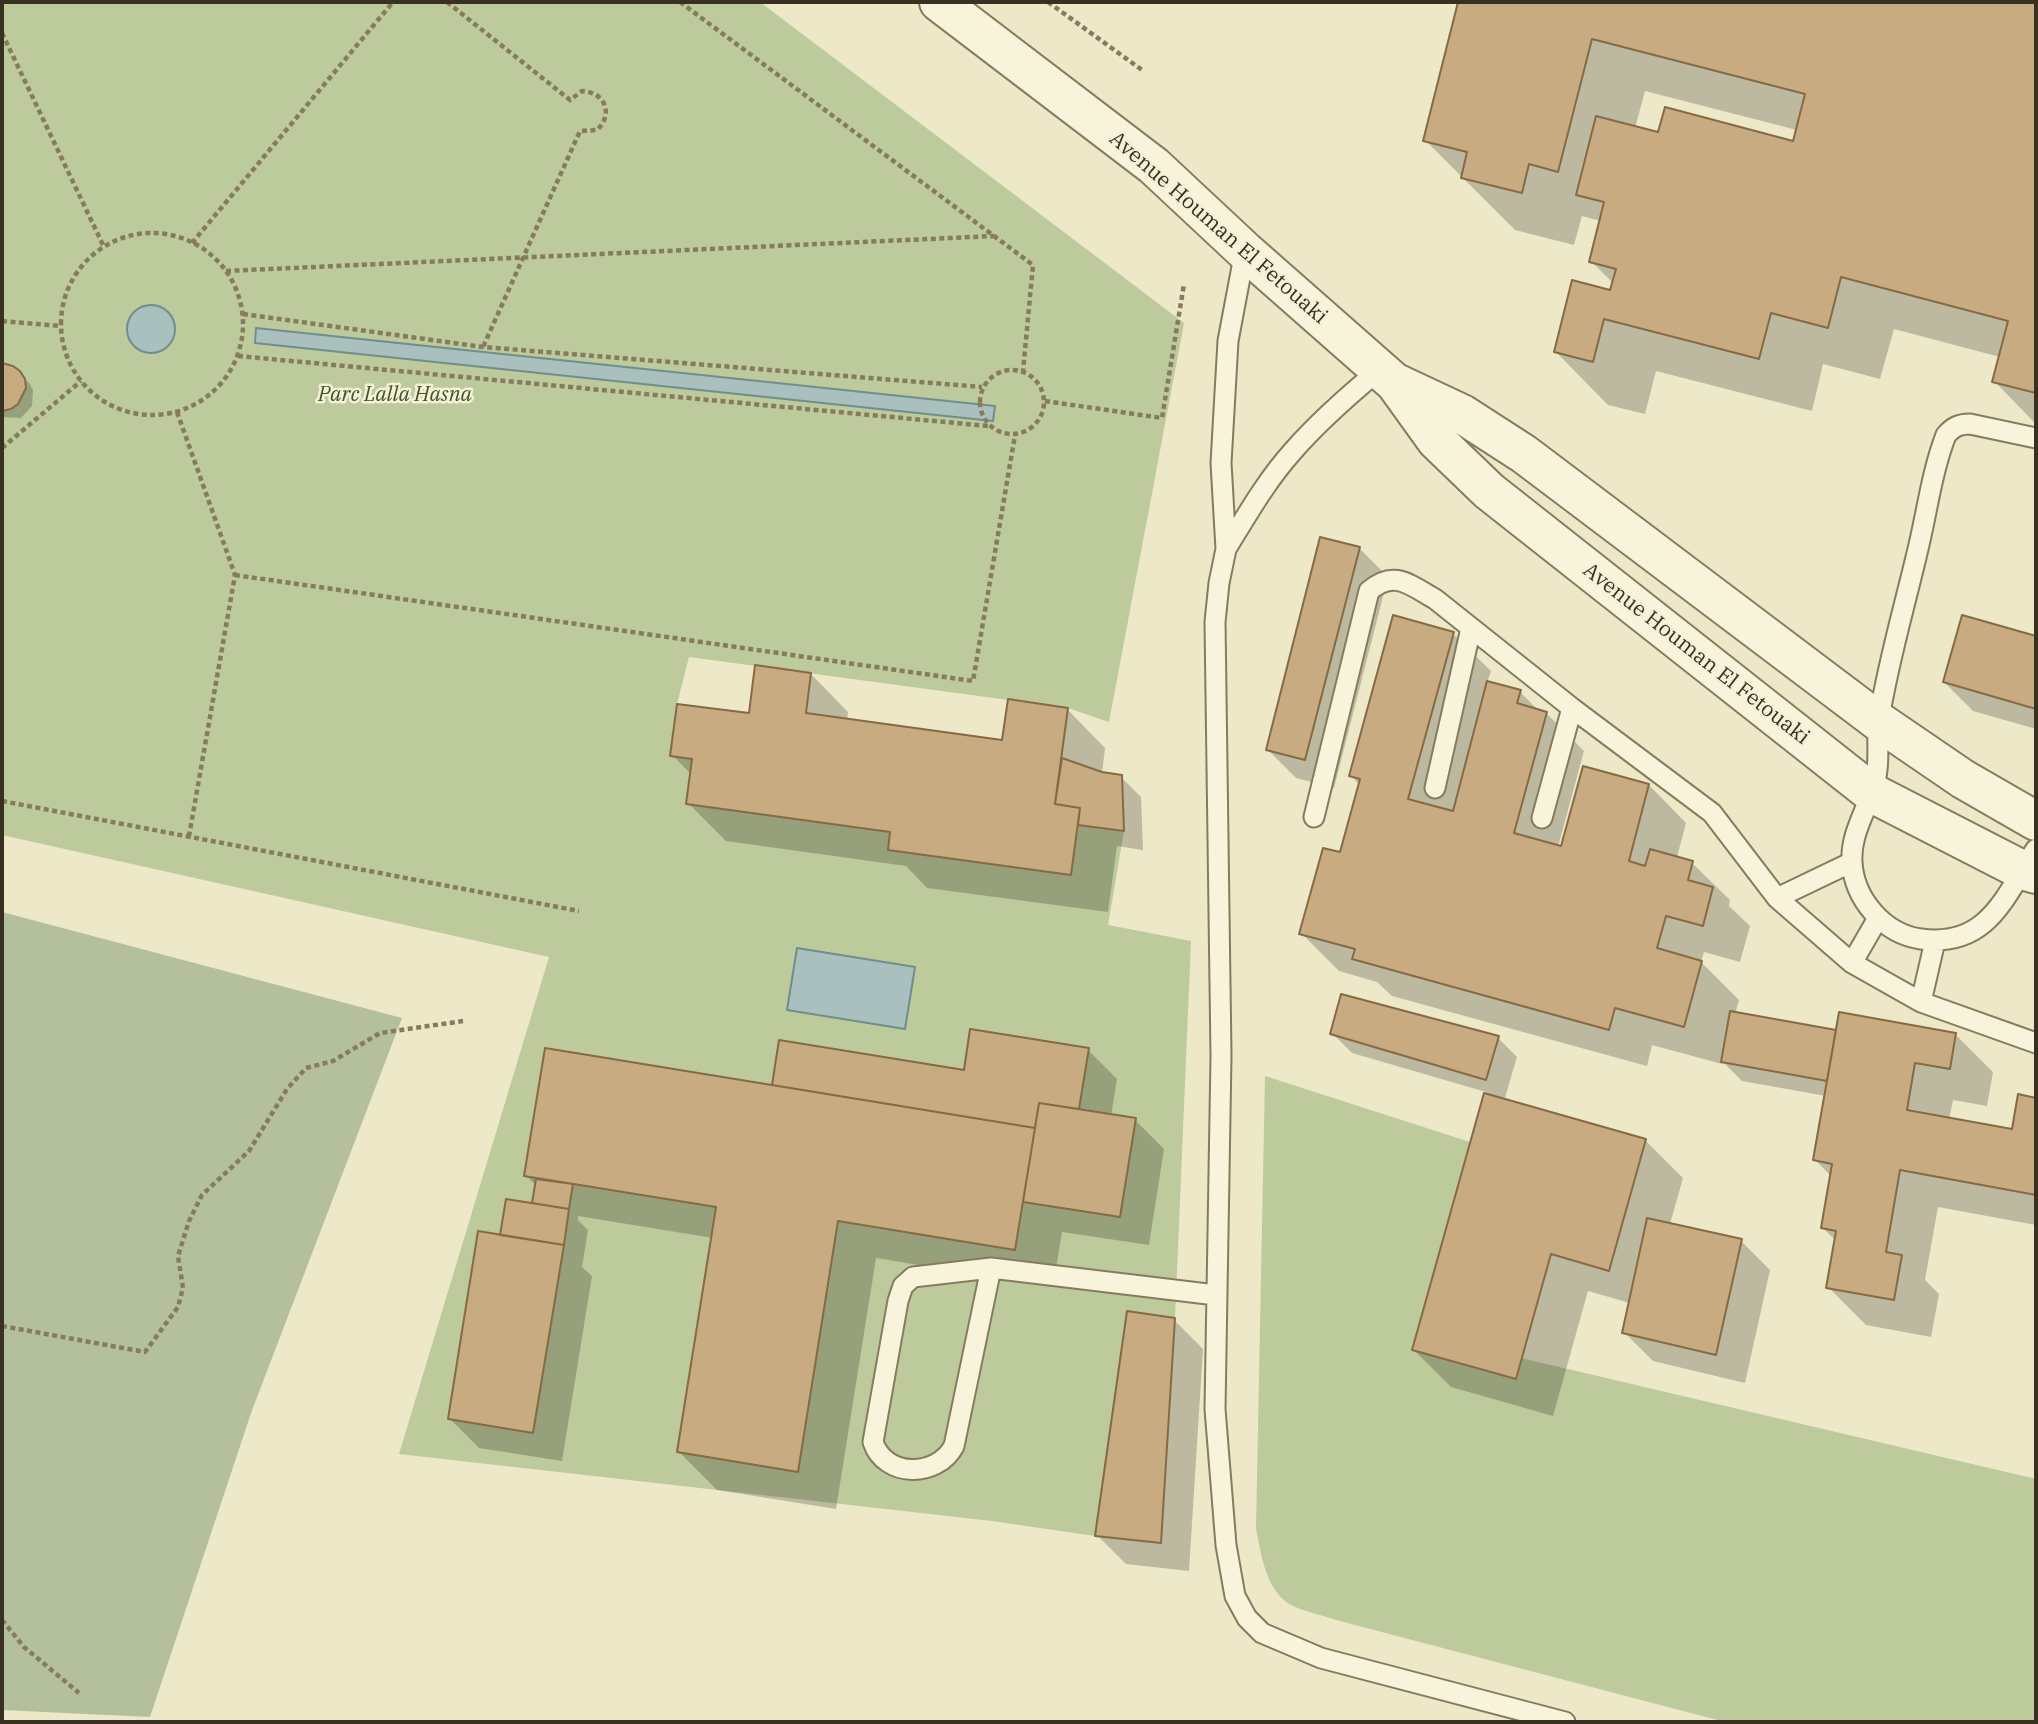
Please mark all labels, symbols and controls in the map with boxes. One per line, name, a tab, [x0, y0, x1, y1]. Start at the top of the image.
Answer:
street label: Avenue Houman El Fetouaki	[1104, 126, 1332, 330]
park label: Parc Lalla Hasna	[318, 382, 472, 408]
street label: Avenue Houman El Fetouaki	[1578, 558, 1814, 750]

